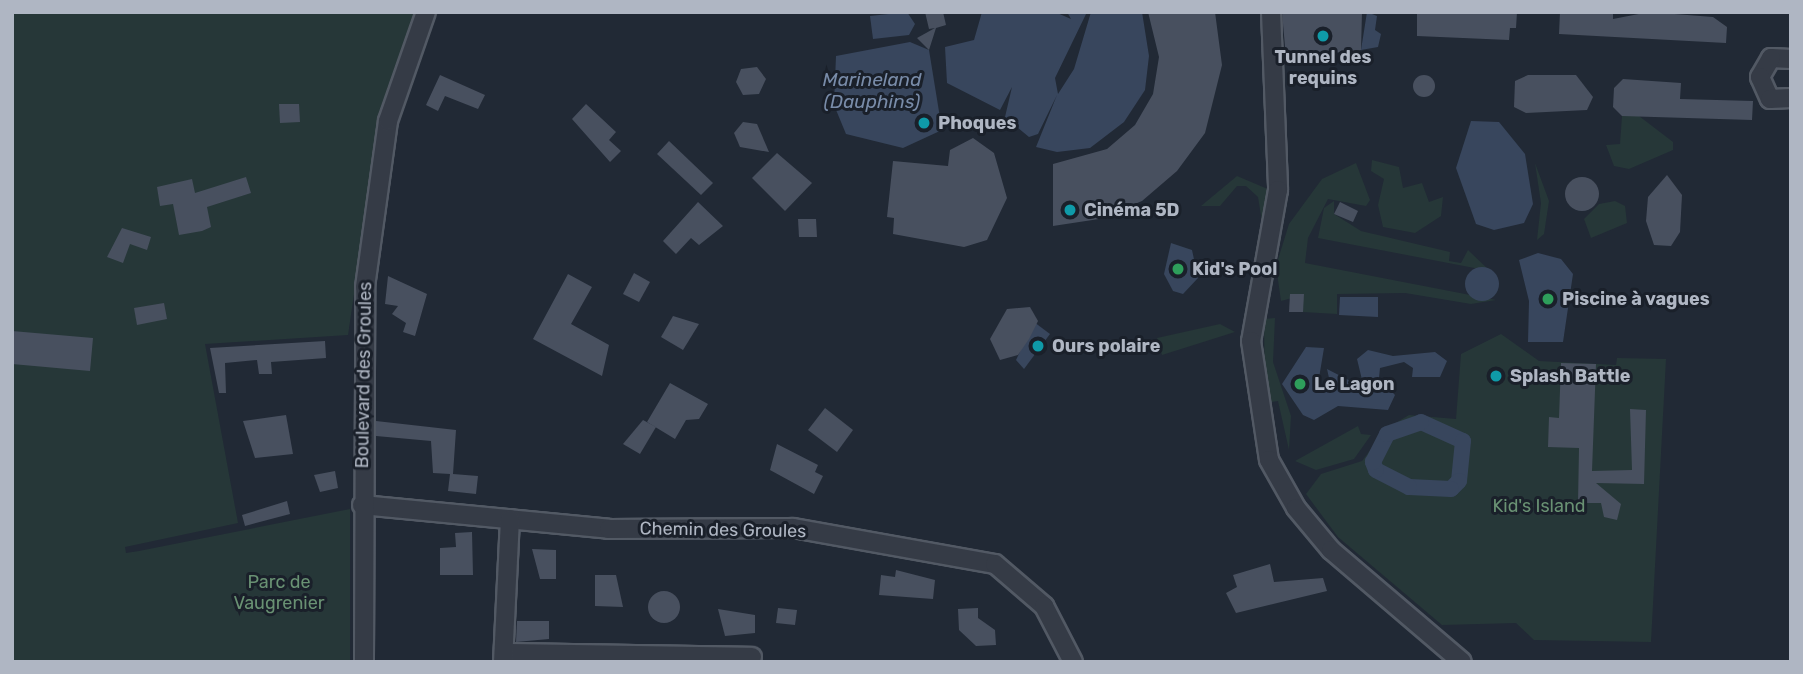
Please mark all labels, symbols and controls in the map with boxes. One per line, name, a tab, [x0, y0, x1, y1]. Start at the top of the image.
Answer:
marker: Tunnel des requins	[1315, 28, 1331, 44]
place label: Tunnel des requins	[1275, 47, 1371, 90]
water label: Marineland (Dauphins)	[823, 69, 921, 113]
place label: Phoques	[938, 112, 1016, 134]
marker: Phoques	[916, 115, 932, 131]
place label: Cinéma 5D	[1084, 199, 1180, 221]
marker: Cinéma 5D	[1062, 202, 1078, 218]
place label: Kid's Pool	[1192, 258, 1277, 280]
marker: Kid's Pool	[1170, 261, 1186, 277]
street label: Boulevard des Groules	[352, 281, 376, 469]
place label: Piscine à vagues	[1562, 288, 1710, 310]
marker: Piscine à vagues	[1540, 291, 1556, 307]
place label: Ours polaire	[1052, 335, 1160, 357]
marker: Ours polaire	[1030, 338, 1046, 354]
place label: Splash Battle	[1510, 365, 1630, 387]
marker: Splash Battle	[1488, 368, 1504, 384]
place label: Le Lagon	[1314, 373, 1395, 395]
marker: Le Lagon	[1292, 376, 1308, 392]
park label: Kid's Island	[1492, 495, 1586, 517]
street label: Chemin des Groules	[639, 518, 807, 542]
park label: Parc de Vaugrenier	[233, 572, 325, 614]

